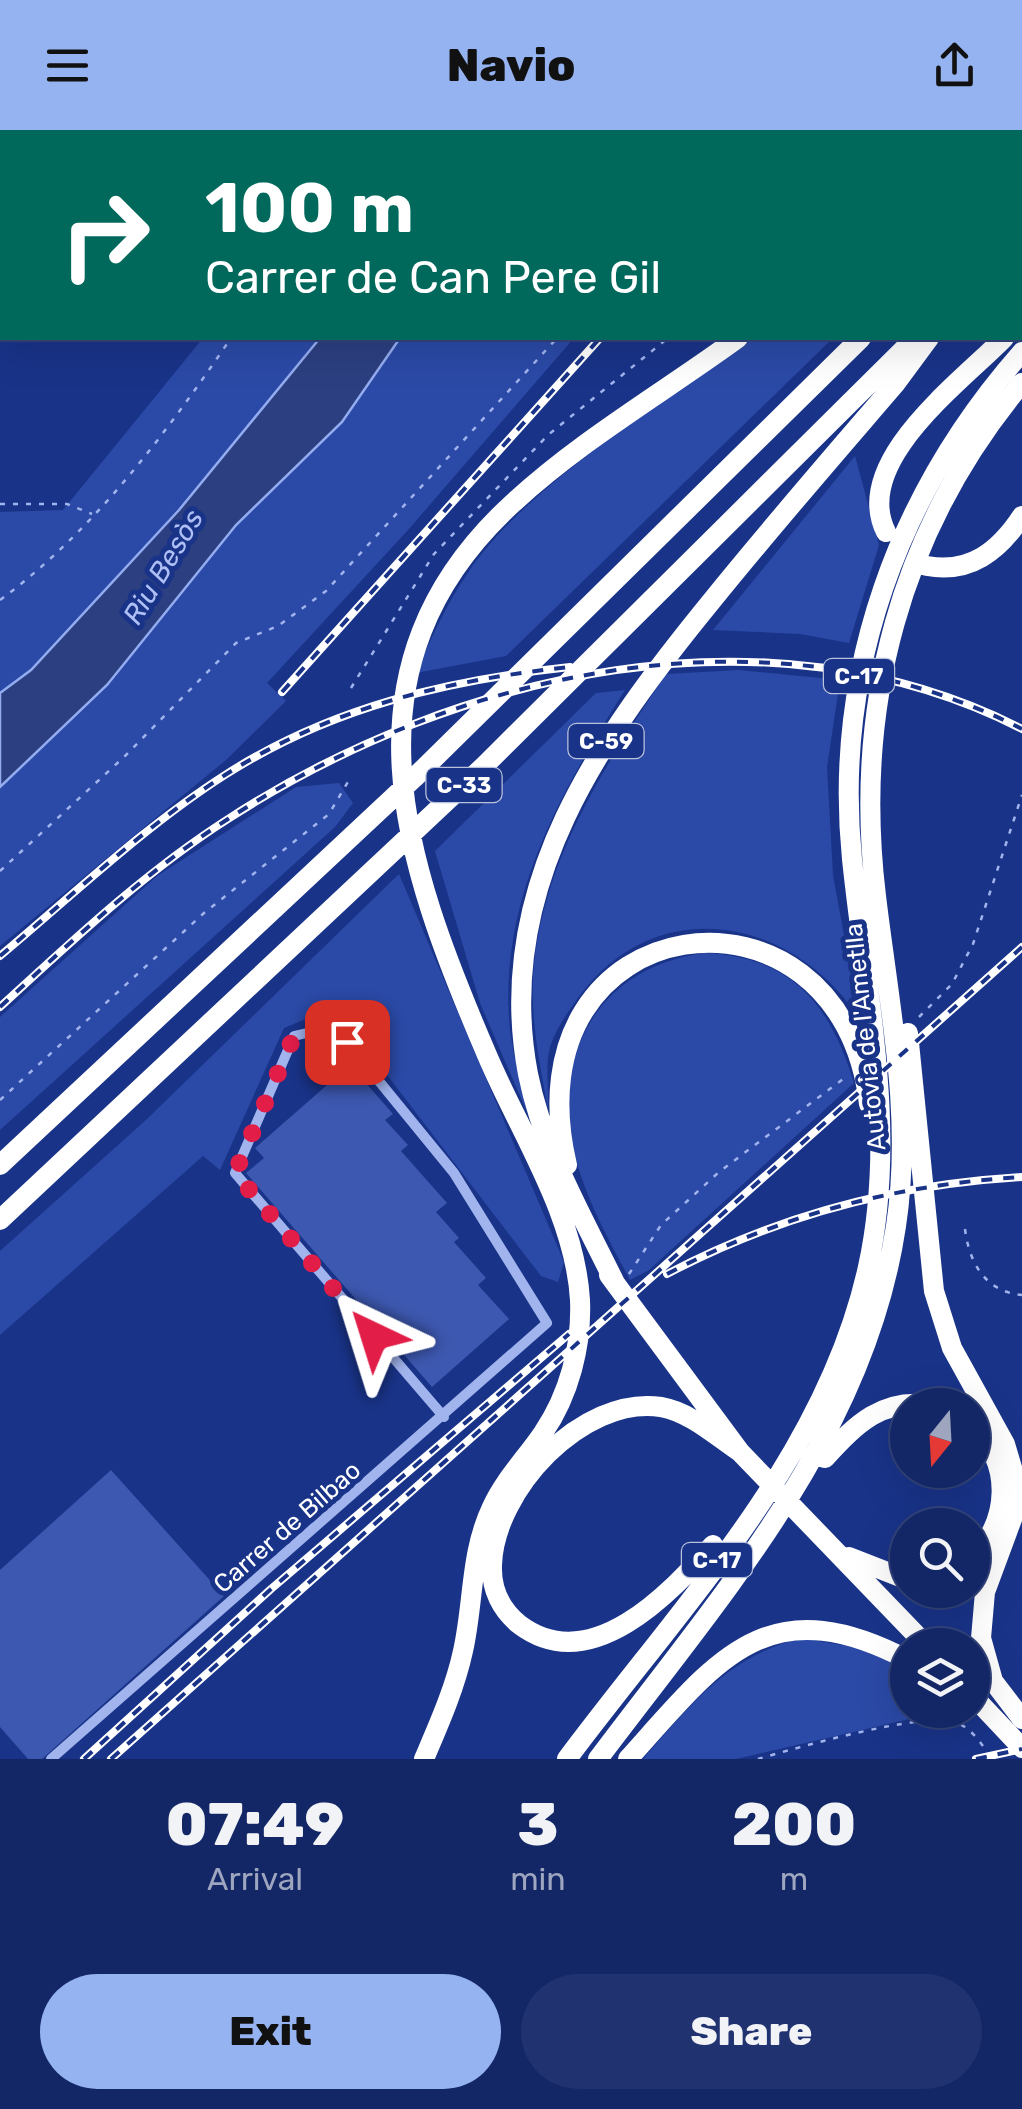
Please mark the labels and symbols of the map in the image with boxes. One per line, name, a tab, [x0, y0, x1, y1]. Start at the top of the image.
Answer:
water label: Riu Besòs	[116, 504, 210, 630]
road number: C-17	[824, 659, 894, 693]
road number: C-59	[568, 724, 644, 758]
road number: C-33	[426, 768, 502, 802]
street label: Autovia de l'Ametlla	[839, 922, 891, 1152]
pin	[305, 1000, 390, 1085]
position arrow	[322, 1284, 426, 1388]
north arrow	[890, 1388, 990, 1488]
street label: Carrer de Bilbao	[208, 1455, 366, 1599]
road number: C-17	[682, 1543, 752, 1577]

